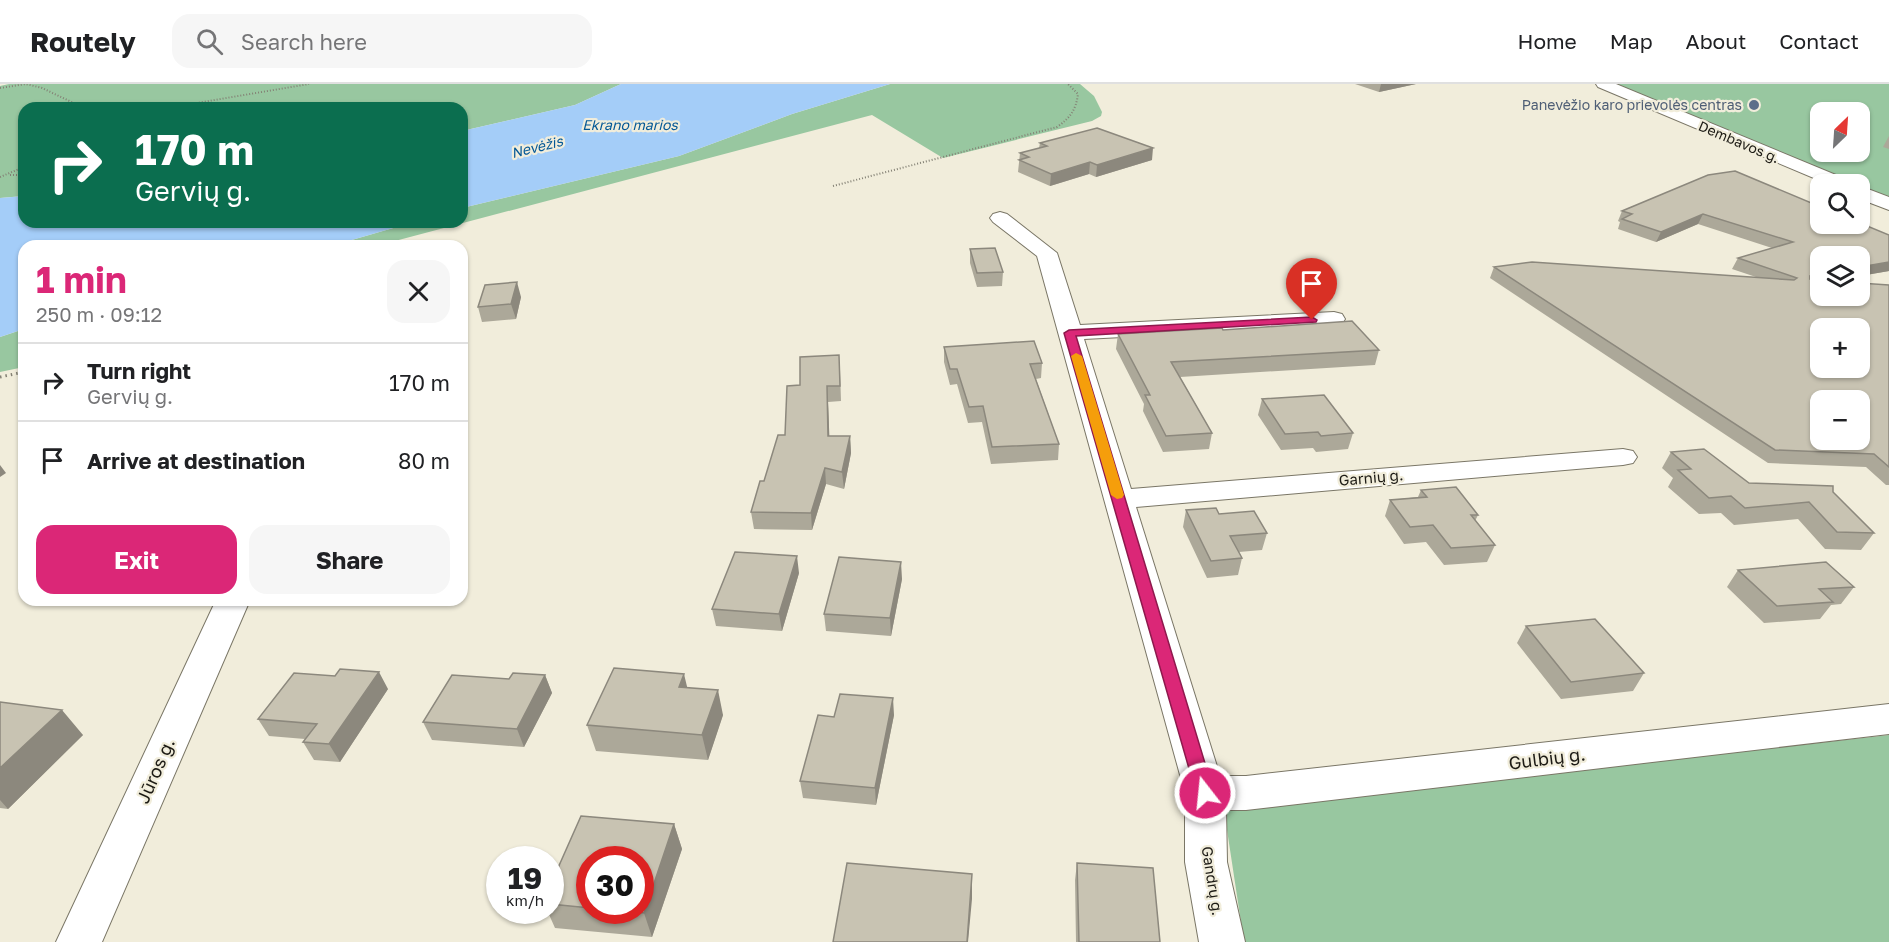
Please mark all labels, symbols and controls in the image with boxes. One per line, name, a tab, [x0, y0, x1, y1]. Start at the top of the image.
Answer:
search box	[172, 14, 592, 68]
text: Routely	[30, 25, 136, 58]
icon: search	[193, 25, 226, 58]
text: Search here	[241, 28, 367, 55]
text: Home	[1517, 28, 1577, 54]
text: Map	[1610, 28, 1653, 54]
text: About	[1686, 28, 1746, 54]
text: Contact	[1779, 28, 1859, 54]
place label: Panevėžio karo prievolės centras	[1522, 96, 1742, 113]
marker: Panevėžio karo prievolės centras	[1747, 98, 1761, 112]
north arrow	[1810, 102, 1870, 162]
map controls	[1810, 102, 1870, 450]
water label: Ekrano marios	[582, 116, 678, 133]
street label: Dembavos g.	[1696, 117, 1782, 166]
text: 170 m	[135, 124, 254, 174]
icon: right	[36, 126, 114, 204]
water label: Nevėžis	[509, 132, 565, 161]
button: search	[1810, 174, 1870, 234]
text: Gervių g.	[135, 175, 251, 207]
button: layers	[1810, 246, 1870, 306]
text: 1 min	[36, 258, 127, 301]
pin	[1286, 258, 1337, 320]
button: close	[387, 260, 450, 323]
icon: arrive	[1295, 267, 1328, 300]
text: 250 m · 09:12	[36, 302, 162, 326]
button: +	[1810, 318, 1870, 378]
text: Turn right	[87, 357, 191, 384]
icon: right	[36, 366, 69, 399]
text: 170 m	[389, 369, 450, 396]
text: Gervių g.	[87, 384, 173, 408]
button: −	[1810, 390, 1870, 450]
icon: arrive	[36, 444, 69, 477]
text: Arrive at destination	[87, 447, 305, 474]
text: 80 m	[398, 447, 450, 474]
street label: Garnių g.	[1338, 465, 1404, 489]
button: Exit	[36, 525, 237, 594]
button: Share	[249, 525, 450, 594]
street label: Jūros g.	[131, 735, 179, 807]
street label: Gulbių g.	[1507, 742, 1586, 774]
position arrow	[1173, 761, 1237, 825]
street label: Gandrų g.	[1199, 845, 1227, 917]
speed limit sign: 30	[576, 846, 654, 924]
text: 19	[508, 860, 542, 896]
text: km/h	[506, 891, 544, 909]

